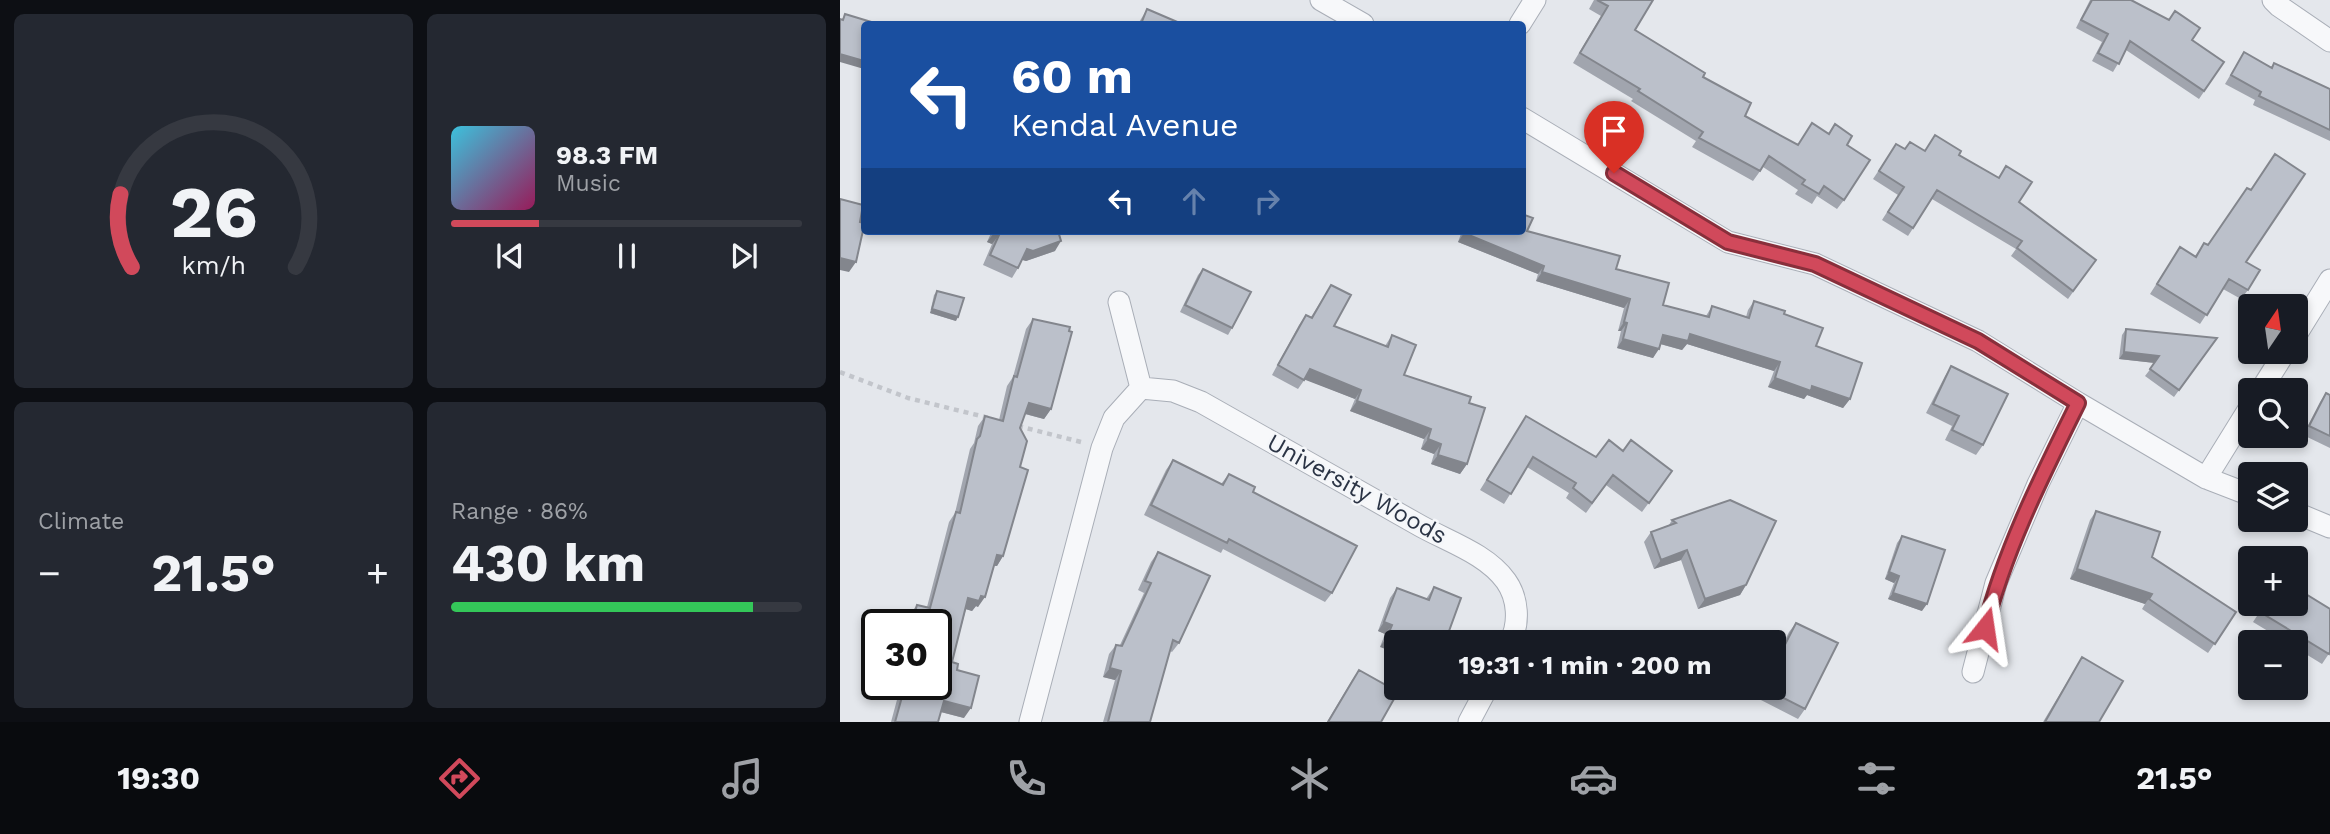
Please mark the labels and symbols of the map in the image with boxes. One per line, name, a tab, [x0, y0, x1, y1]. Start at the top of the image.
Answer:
pin	[1584, 101, 1644, 173]
north arrow	[2238, 294, 2308, 364]
street label: University Woods	[1262, 428, 1452, 550]
position arrow	[1948, 591, 2022, 665]
speed limit sign: 30	[861, 609, 952, 700]

